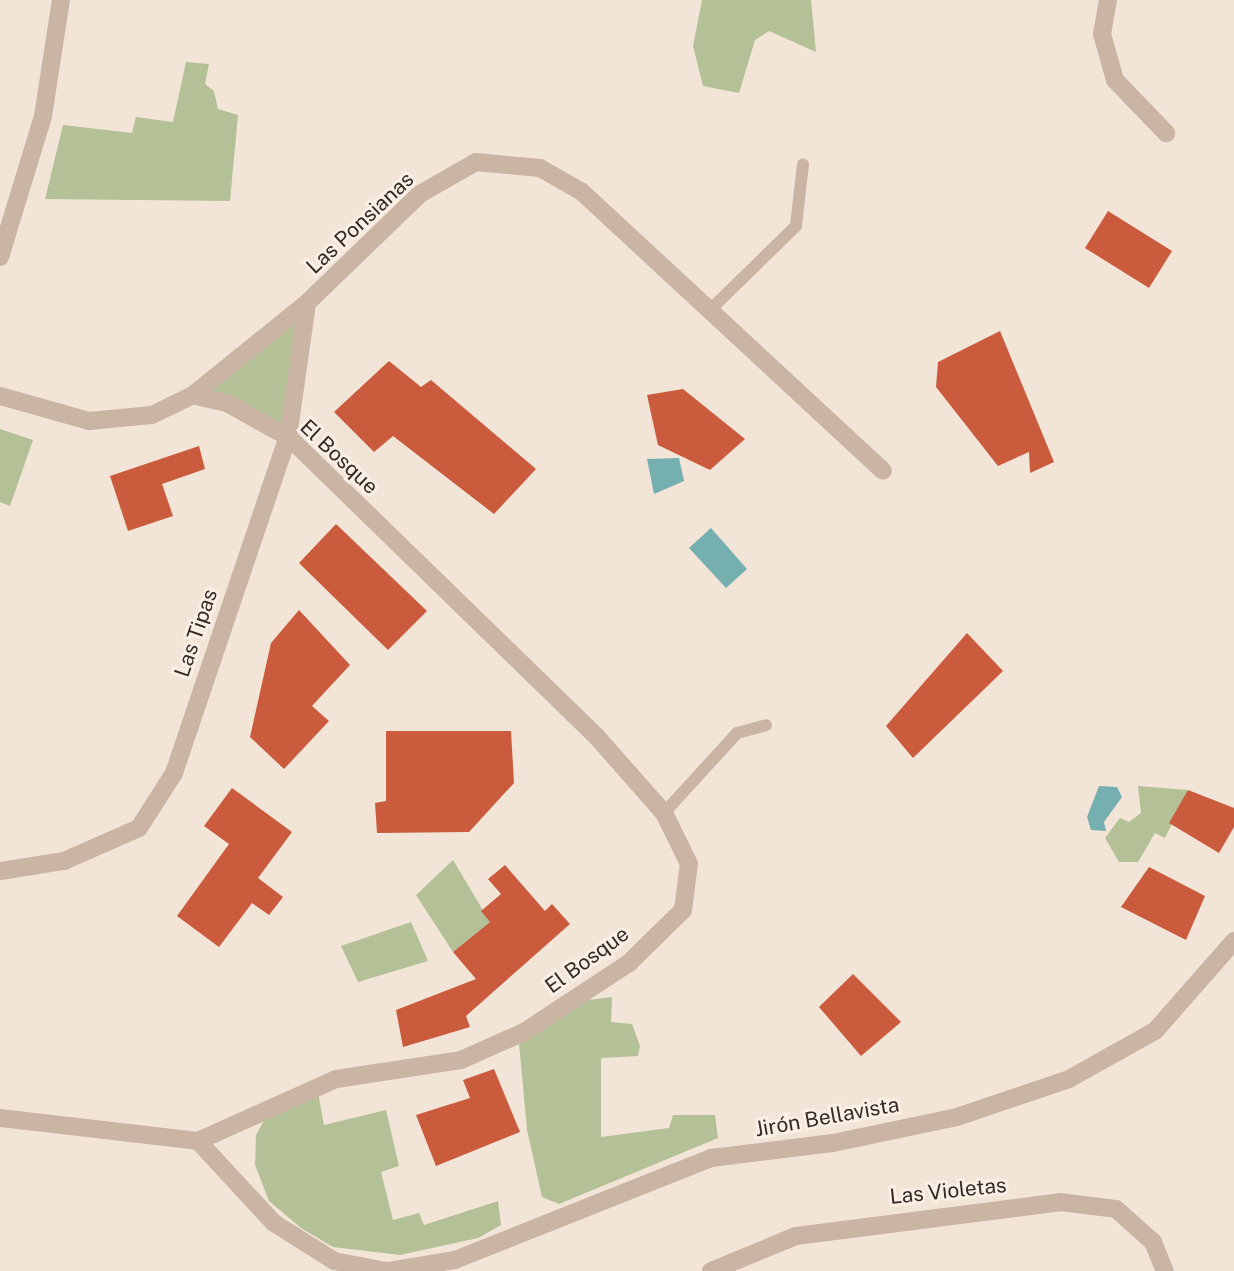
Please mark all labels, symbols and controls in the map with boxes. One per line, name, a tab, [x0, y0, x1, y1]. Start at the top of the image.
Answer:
street label: Las Ponsianas	[301, 167, 419, 279]
street label: El Bosque	[295, 415, 383, 499]
street label: Las Tipas	[169, 586, 223, 680]
street label: El Bosque	[540, 921, 634, 999]
street label: Jirón Bellavista	[753, 1092, 901, 1142]
street label: Las Violetas	[888, 1172, 1008, 1210]

